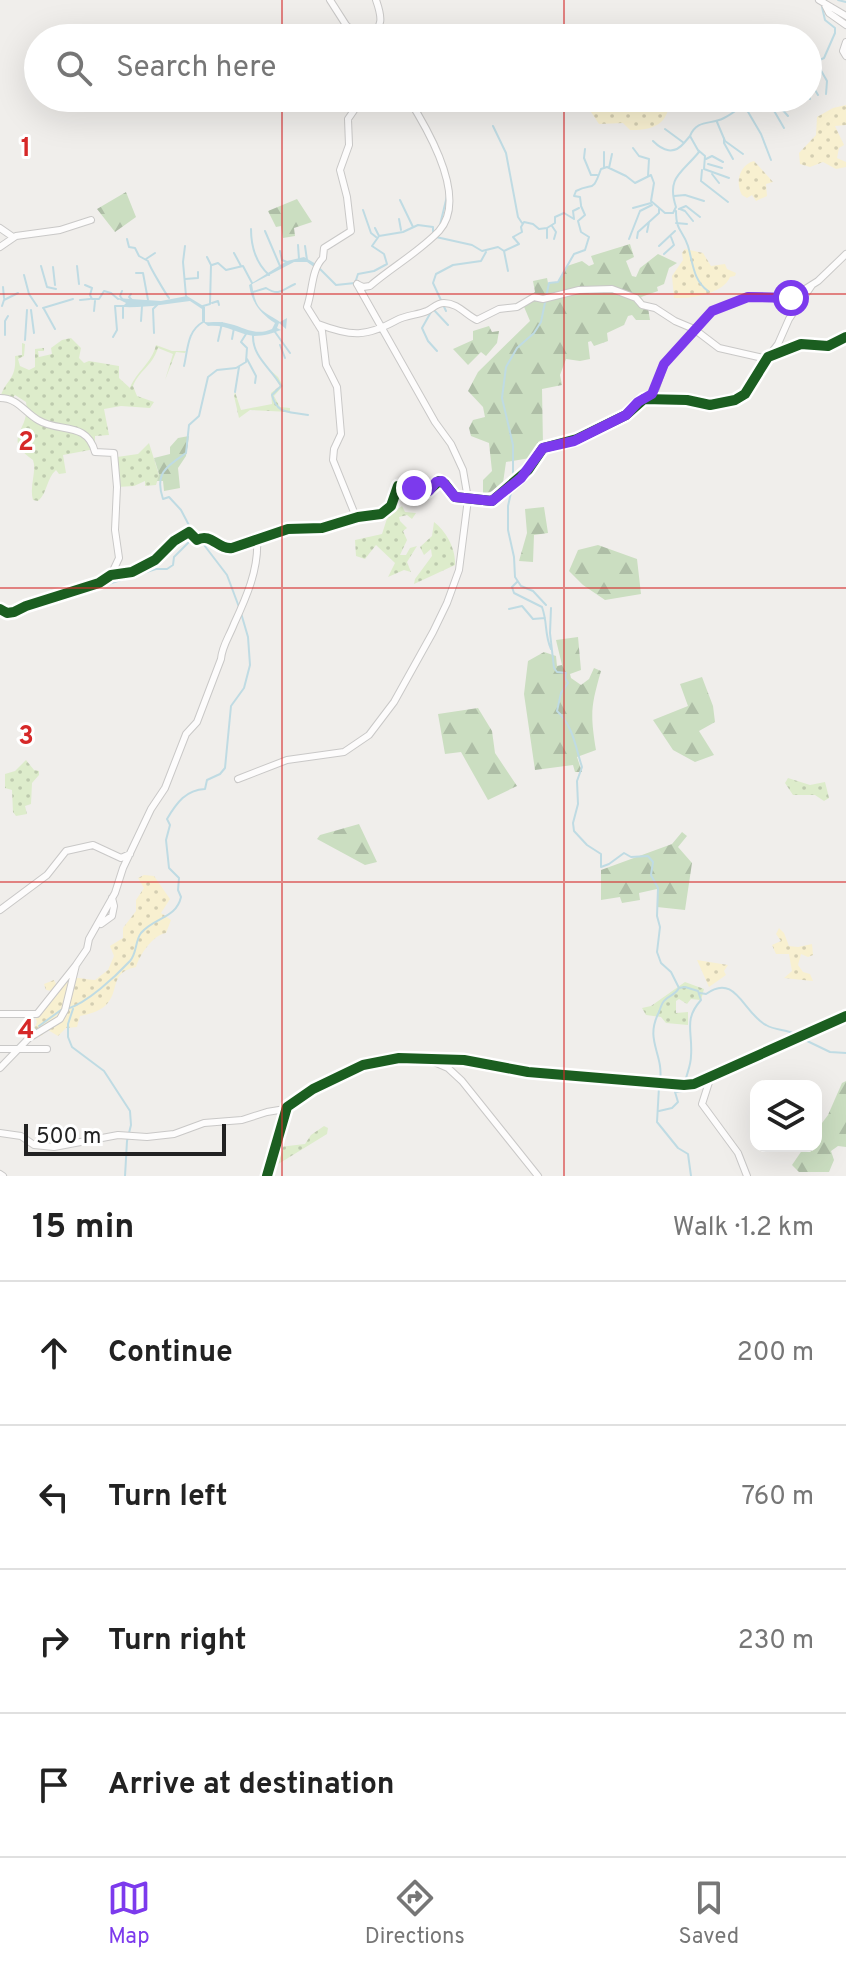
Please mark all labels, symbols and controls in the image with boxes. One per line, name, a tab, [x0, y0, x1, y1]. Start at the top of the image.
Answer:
search box	[24, 24, 822, 112]
icon: search	[52, 46, 96, 90]
text: Search here	[116, 50, 276, 87]
text: 1	[21, 133, 31, 166]
route start	[773, 280, 809, 316]
text: 2	[18, 427, 34, 460]
route end	[396, 470, 432, 506]
text: 3	[18, 721, 34, 754]
text: 4	[18, 1015, 34, 1048]
map controls	[750, 1080, 822, 1152]
button: layers	[750, 1080, 822, 1152]
scale bar	[24, 1120, 226, 1156]
text: 500 m	[36, 1124, 102, 1151]
text: 15 min	[32, 1207, 134, 1250]
text: Walk · 1.2 km	[673, 1212, 814, 1245]
icon: ahead	[32, 1331, 76, 1375]
text: Continue	[108, 1335, 233, 1372]
text: 200 m	[737, 1337, 814, 1370]
icon: left	[32, 1475, 76, 1519]
text: Turn left	[108, 1479, 228, 1516]
text: 760 m	[741, 1481, 814, 1514]
icon: right	[32, 1619, 76, 1663]
text: Turn right	[108, 1623, 246, 1660]
text: 230 m	[738, 1625, 814, 1658]
icon: arrive	[32, 1763, 76, 1807]
text: Arrive at destination	[108, 1767, 394, 1804]
tab: Map	[107, 1876, 151, 1951]
tab: Directions	[365, 1876, 465, 1951]
tab: Saved	[679, 1876, 739, 1951]

